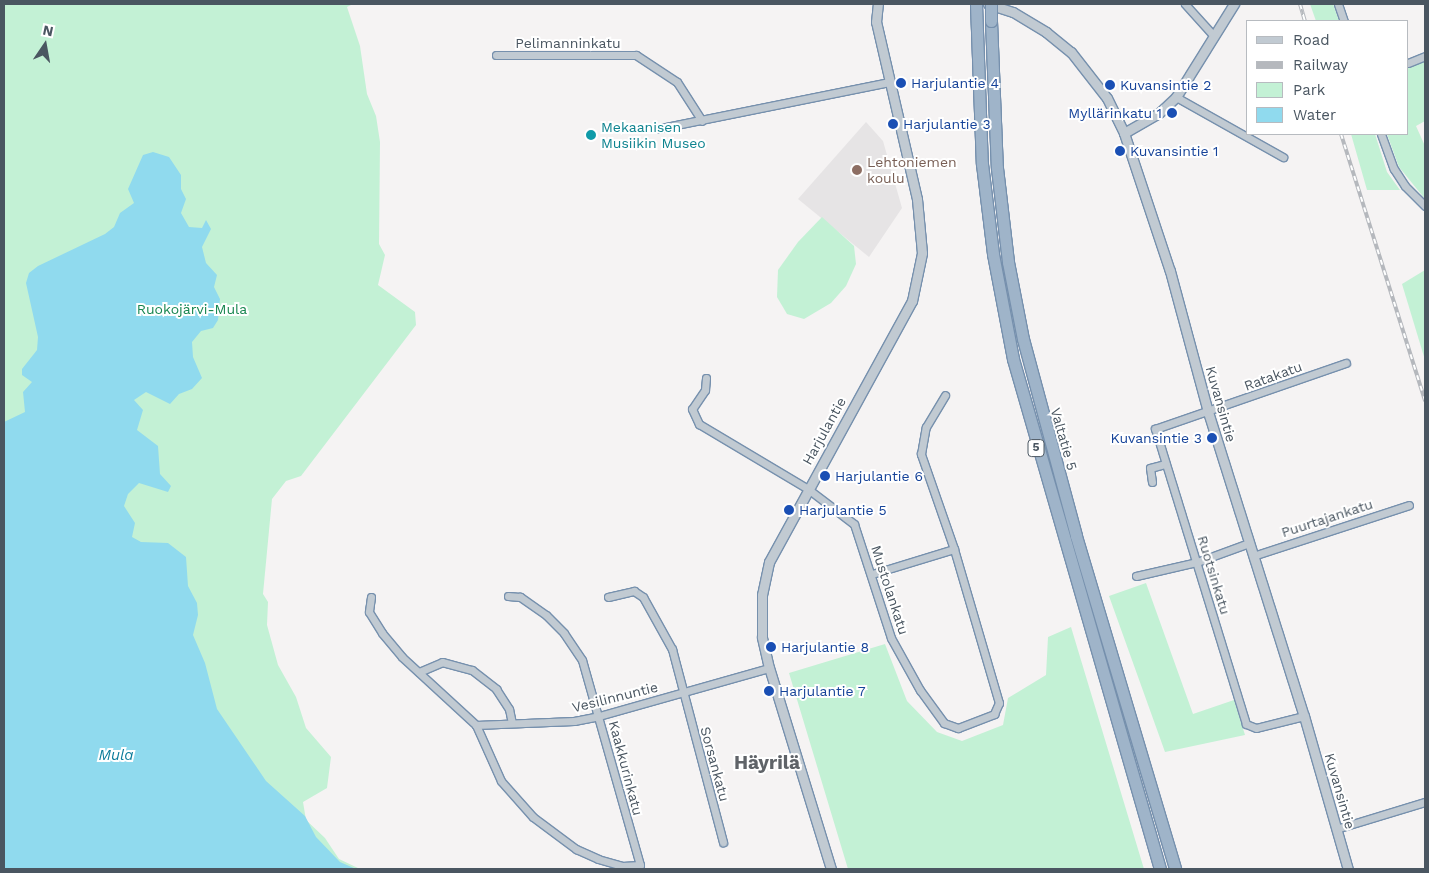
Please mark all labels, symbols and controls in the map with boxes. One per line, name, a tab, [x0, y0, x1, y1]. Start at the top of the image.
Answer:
north arrow	[20, 20, 70, 70]
legend	[1246, 20, 1409, 135]
text: N	[41, 21, 55, 39]
text: Road	[1293, 31, 1330, 49]
street label: Pelimanninkatu	[515, 35, 621, 51]
text: Railway	[1293, 56, 1348, 74]
place label: Harjulantie 4	[911, 75, 999, 91]
marker: Harjulantie 4	[895, 77, 907, 89]
place label: Kuvansintie 2	[1120, 77, 1211, 93]
marker: Kuvansintie 2	[1104, 79, 1116, 91]
text: Park	[1293, 81, 1325, 99]
place label: Myllärinkatu 1	[1068, 105, 1162, 121]
text: Water	[1293, 106, 1336, 124]
marker: Myllärinkatu 1	[1166, 107, 1178, 119]
place label: Harjulantie 3	[903, 116, 991, 132]
marker: Harjulantie 3	[887, 118, 899, 130]
place label: Mekaanisen Musiikin Museo	[601, 119, 706, 152]
marker: Mekaanisen Musiikin Museo	[585, 129, 597, 141]
place label: Kuvansintie 1	[1130, 143, 1219, 159]
marker: Kuvansintie 1	[1114, 145, 1126, 157]
place label: Lehtoniemen koulu	[867, 154, 957, 186]
marker: Lehtoniemen koulu	[851, 164, 863, 176]
park label: Ruokojärvi-Mula	[137, 301, 247, 317]
street label: Ratakatu	[1242, 358, 1304, 394]
street label: Kuvansintie	[1202, 364, 1240, 444]
street label: Harjulantie	[799, 394, 849, 468]
street label: Valtatie 5	[1047, 406, 1081, 472]
place label: Kuvansintie 3	[1111, 430, 1202, 446]
marker: Kuvansintie 3	[1206, 432, 1218, 444]
road number: 5	[1027, 438, 1045, 458]
place label: Harjulantie 6	[835, 468, 923, 484]
marker: Harjulantie 6	[819, 470, 831, 482]
street label: Puurtajankatu	[1279, 495, 1375, 541]
place label: Harjulantie 5	[799, 502, 887, 518]
marker: Harjulantie 5	[783, 504, 795, 516]
street label: Ruotsinkatu	[1194, 534, 1234, 616]
street label: Mustolankatu	[868, 543, 912, 637]
place label: Harjulantie 8	[781, 639, 869, 655]
marker: Harjulantie 8	[765, 641, 777, 653]
street label: Vesilinnuntie	[570, 678, 660, 716]
place label: Harjulantie 7	[779, 683, 866, 699]
marker: Harjulantie 7	[763, 685, 775, 697]
street label: Kaakkurinkatu	[605, 719, 647, 817]
street label: Sorsankatu	[697, 725, 733, 803]
water label: Mula	[98, 747, 134, 765]
street label: Kuvansintie	[1321, 751, 1359, 831]
district label: Häyrilä	[734, 752, 800, 774]

